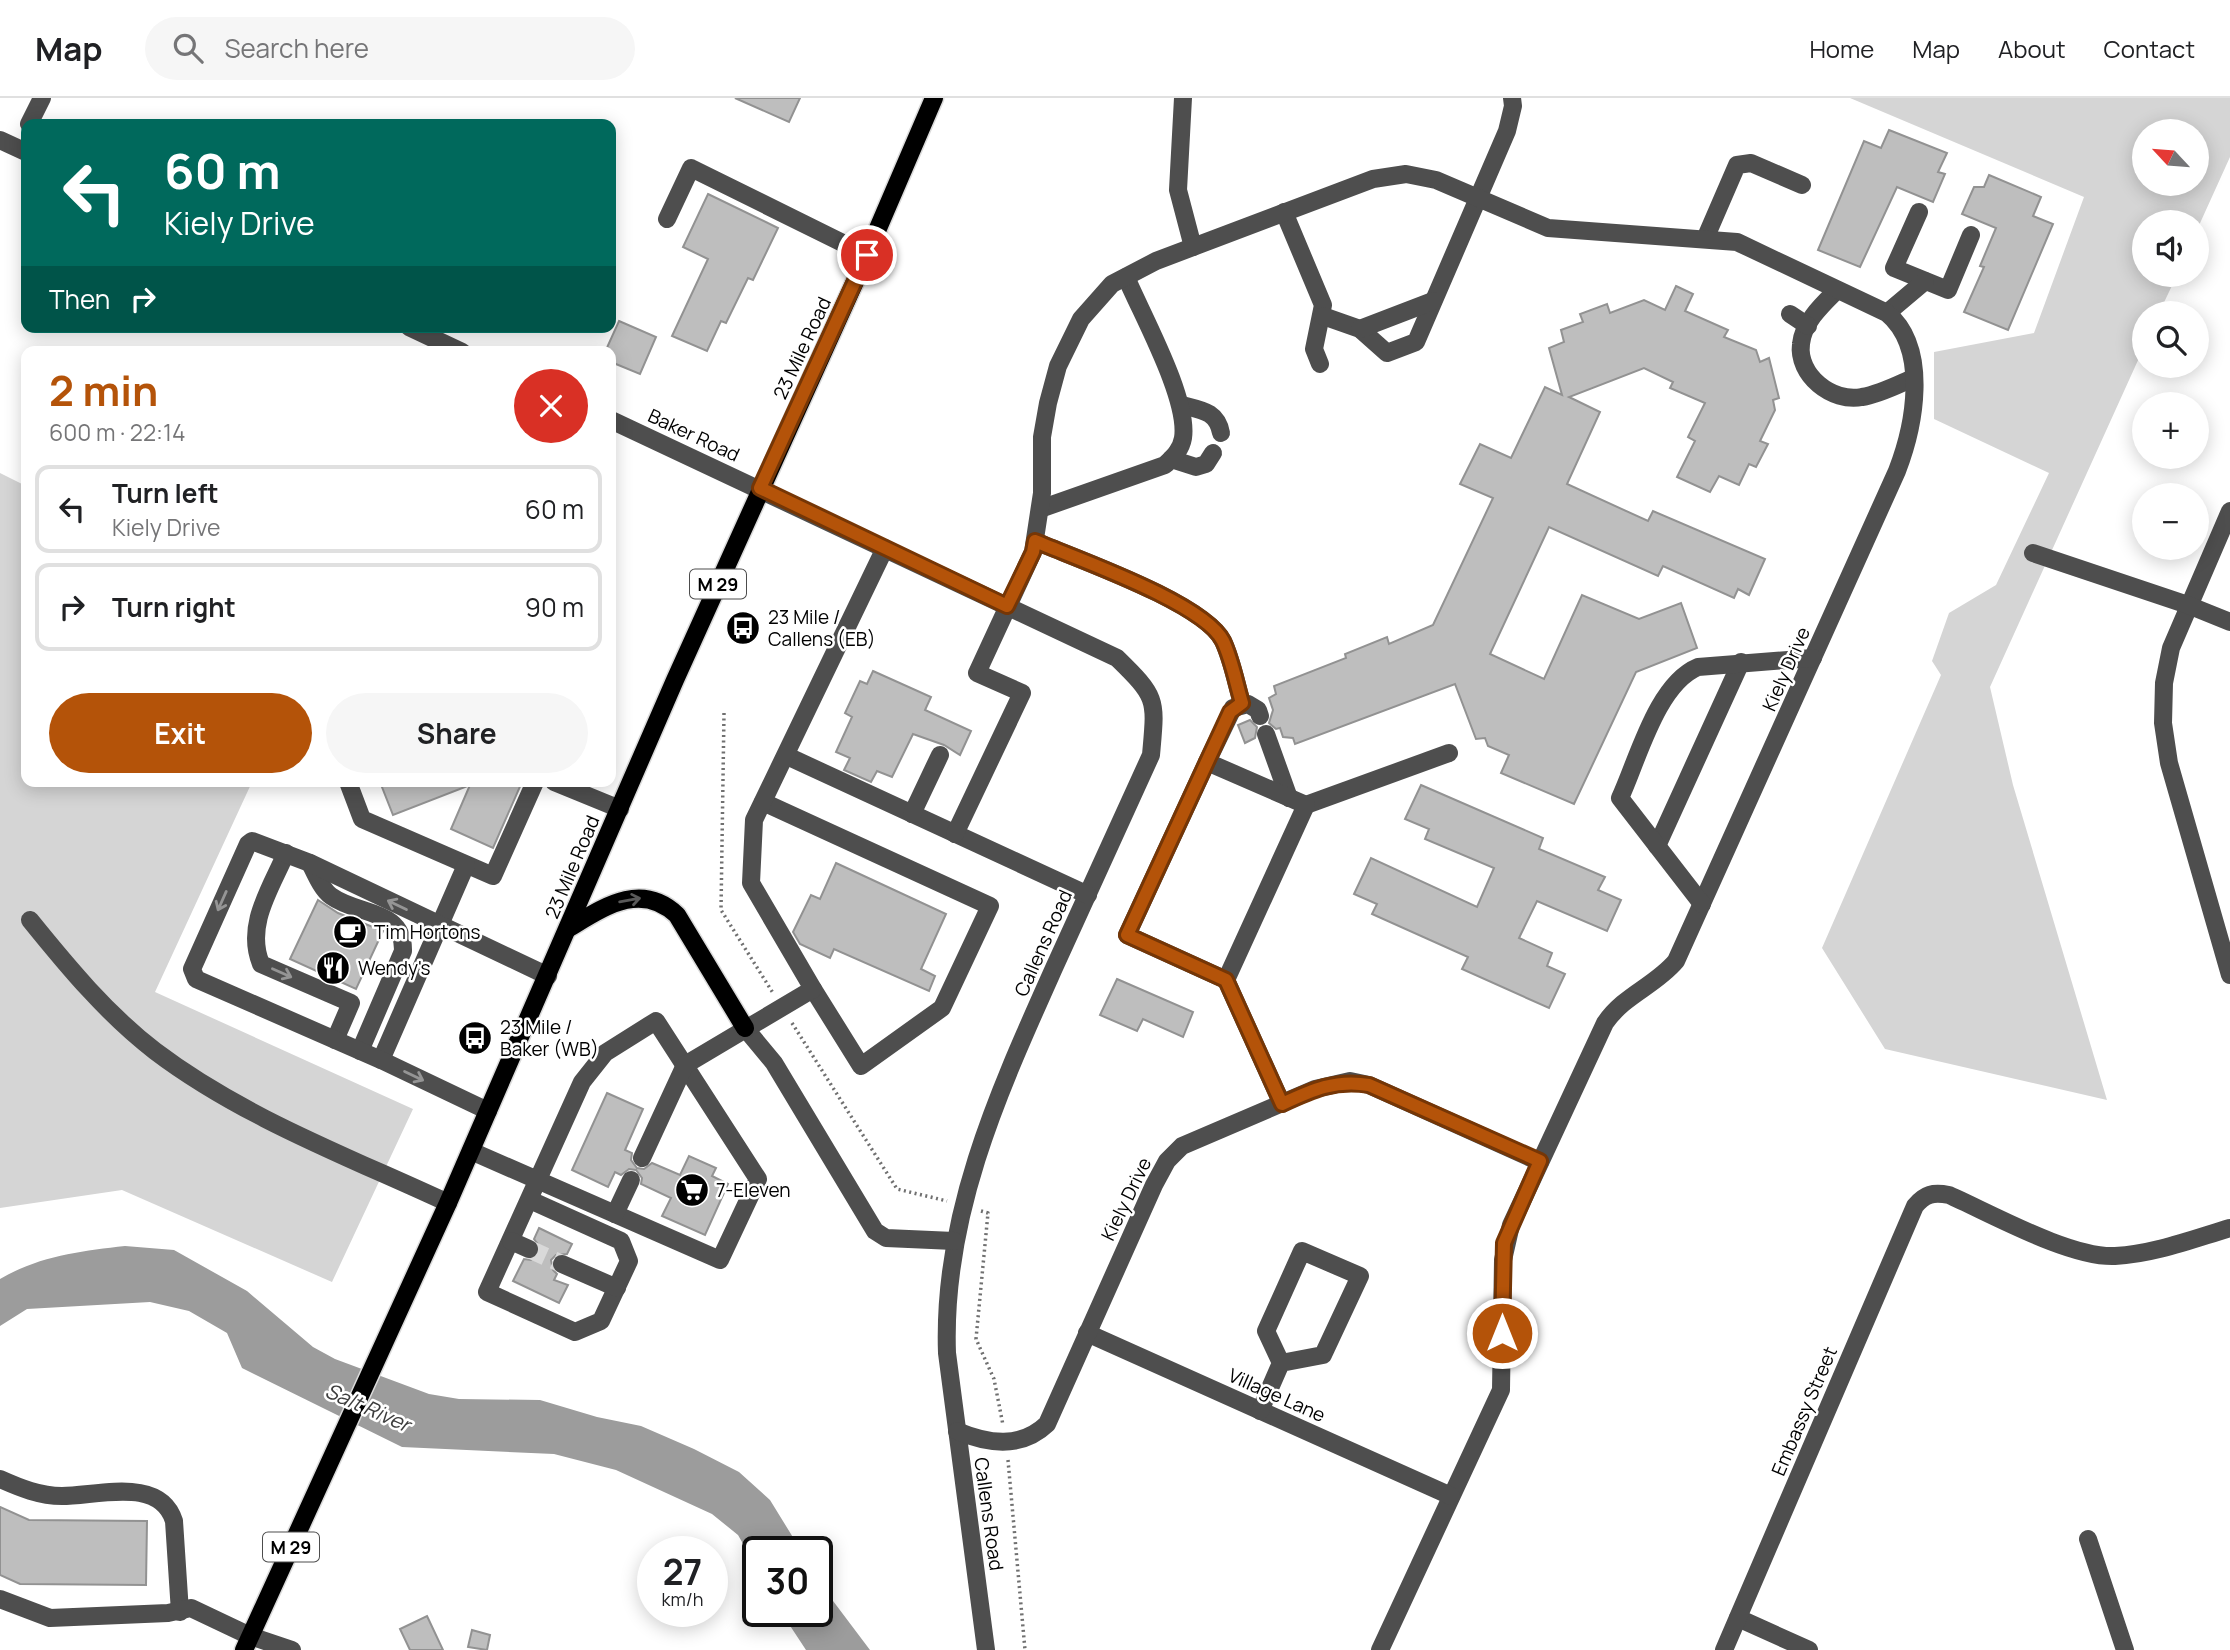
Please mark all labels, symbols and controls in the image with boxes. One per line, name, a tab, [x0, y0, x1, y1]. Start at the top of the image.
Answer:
search box	[145, 17, 635, 80]
text: Map	[35, 26, 103, 71]
icon: search	[169, 29, 207, 67]
text: Search here	[225, 30, 369, 66]
text: Home	[1809, 32, 1874, 65]
text: Map	[1912, 32, 1960, 65]
text: About	[1998, 32, 2066, 65]
text: Contact	[2104, 32, 2195, 65]
north arrow	[2132, 119, 2208, 196]
map controls	[2132, 119, 2209, 560]
text: 60 m	[164, 137, 281, 204]
icon: left	[49, 147, 140, 238]
text: Kiely Drive	[164, 201, 315, 245]
button: sound	[2132, 210, 2209, 287]
pin	[837, 225, 897, 285]
icon: arrive	[848, 236, 886, 274]
icon: right	[124, 280, 162, 318]
text: Then	[49, 281, 110, 317]
street label: 23 Mile Road	[767, 293, 837, 403]
button: search	[2132, 301, 2209, 378]
text: 2 min	[49, 361, 158, 419]
button: close	[514, 369, 588, 443]
button: +	[2132, 392, 2209, 469]
street label: Baker Road	[644, 402, 744, 468]
text: 600 m · 22:14	[49, 416, 185, 448]
text: Turn left	[112, 475, 219, 511]
button: −	[2132, 483, 2209, 560]
icon: left	[53, 490, 91, 528]
text: 60 m	[525, 491, 584, 527]
text: Kiely Drive	[112, 511, 220, 543]
road number: M 29	[690, 570, 746, 598]
icon: right	[53, 588, 91, 626]
text: Turn right	[112, 589, 236, 625]
text: 90 m	[525, 589, 584, 625]
place label: 23 Mile / Callens (EB)	[768, 604, 876, 652]
bus stop icon: 23 Mile / Callens (EB)	[724, 609, 762, 647]
street label: Kiely Drive	[1756, 623, 1816, 715]
button: Exit	[49, 693, 312, 773]
button: Share	[326, 693, 588, 773]
street label: 23 Mile Road	[539, 811, 605, 923]
street label: Callens Road	[1008, 886, 1078, 1000]
one-way arrow	[215, 890, 228, 911]
one-way arrow	[618, 893, 641, 906]
one-way arrow	[387, 898, 408, 912]
cafe icon: Tim Hortons	[331, 913, 369, 951]
place label: Tim Hortons	[374, 919, 481, 945]
restaurant icon: Wendy's	[314, 949, 352, 987]
place label: Wendy's	[358, 955, 430, 981]
one-way arrow	[271, 967, 292, 980]
place label: 23 Mile / Baker (WB)	[500, 1014, 599, 1062]
bus stop icon: 23 Mile / Baker (WB)	[456, 1019, 494, 1057]
one-way arrow	[403, 1069, 424, 1083]
street label: Kiely Drive	[1095, 1153, 1157, 1245]
supermarket icon: 7-Eleven	[673, 1171, 711, 1209]
place label: 7-Eleven	[716, 1177, 791, 1203]
position arrow	[1465, 1296, 1539, 1370]
street label: Embassy Street	[1765, 1342, 1843, 1480]
street label: Village Lane	[1224, 1362, 1330, 1428]
water label: Salt River	[321, 1376, 417, 1439]
street label: Callens Road	[968, 1456, 1010, 1572]
road number: M 29	[263, 1532, 319, 1562]
speed limit sign: 30	[742, 1536, 833, 1627]
text: 27	[663, 1548, 702, 1596]
text: km/h	[662, 1587, 703, 1611]

